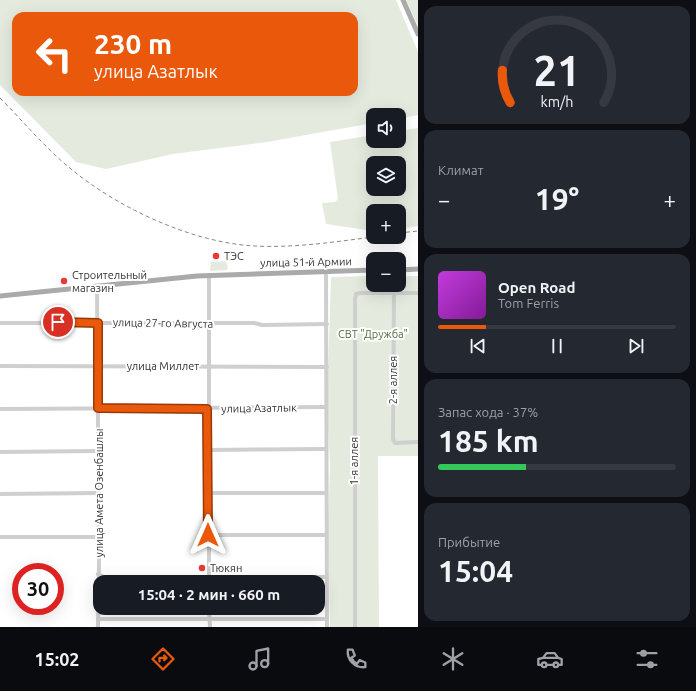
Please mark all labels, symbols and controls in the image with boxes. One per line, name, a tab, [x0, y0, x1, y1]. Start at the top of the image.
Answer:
icon: left	[28, 28, 80, 80]
text: 230 m	[94, 28, 172, 59]
text: 21	[534, 47, 580, 94]
text: улица Азатлык	[94, 61, 218, 81]
text: km/h	[541, 94, 573, 110]
map controls	[366, 108, 406, 292]
button: sound	[366, 108, 406, 148]
button: layers	[366, 156, 406, 196]
text: Климат	[438, 163, 483, 177]
text: 19°	[535, 182, 579, 216]
text: −	[438, 187, 450, 212]
text: +	[664, 187, 676, 212]
button: +	[366, 204, 406, 244]
place label: ТЭС	[224, 250, 244, 262]
marker: ТЭС	[211, 251, 221, 261]
button: −	[366, 252, 406, 292]
street label: улица 51-й Армии	[260, 255, 352, 269]
place label: Строительный магазин	[72, 269, 147, 294]
marker: Строительный магазин	[59, 276, 69, 286]
text: Open Road	[498, 279, 575, 296]
text: Tom Ferris	[498, 296, 559, 310]
pin	[41, 305, 75, 339]
icon: arrive	[47, 311, 69, 333]
street label: улица 27-го Августа	[113, 316, 213, 330]
park label: СВТ "Дружба"	[338, 328, 408, 340]
icon: previous	[467, 335, 489, 357]
icon: pause	[546, 335, 568, 357]
icon: next	[625, 335, 647, 357]
street label: 2-я аллея	[387, 356, 399, 404]
street label: улица Миллет	[127, 360, 199, 372]
street label: улица Азатлык	[221, 401, 297, 415]
text: Запас хода · 37%	[438, 405, 538, 419]
text: 185 km	[438, 424, 539, 458]
street label: улица Амета Озенбашлы	[93, 429, 105, 557]
street label: 1-я аллея	[348, 437, 360, 485]
position arrow	[187, 514, 229, 556]
text: Прибытие	[438, 535, 500, 549]
text: 15:04	[438, 554, 513, 588]
place label: Тюкян	[210, 562, 242, 574]
speed limit sign: 30	[12, 563, 64, 615]
marker: Тюкян	[197, 563, 207, 573]
text: 15:04 · 2 мин · 660 m	[138, 586, 280, 603]
icon: directions	[149, 645, 177, 673]
icon: music	[246, 645, 274, 673]
icon: phone	[342, 645, 370, 673]
icon: climate	[439, 645, 467, 673]
icon: car	[536, 645, 564, 673]
icon: filters	[633, 645, 661, 673]
text: 15:02	[34, 649, 80, 669]

